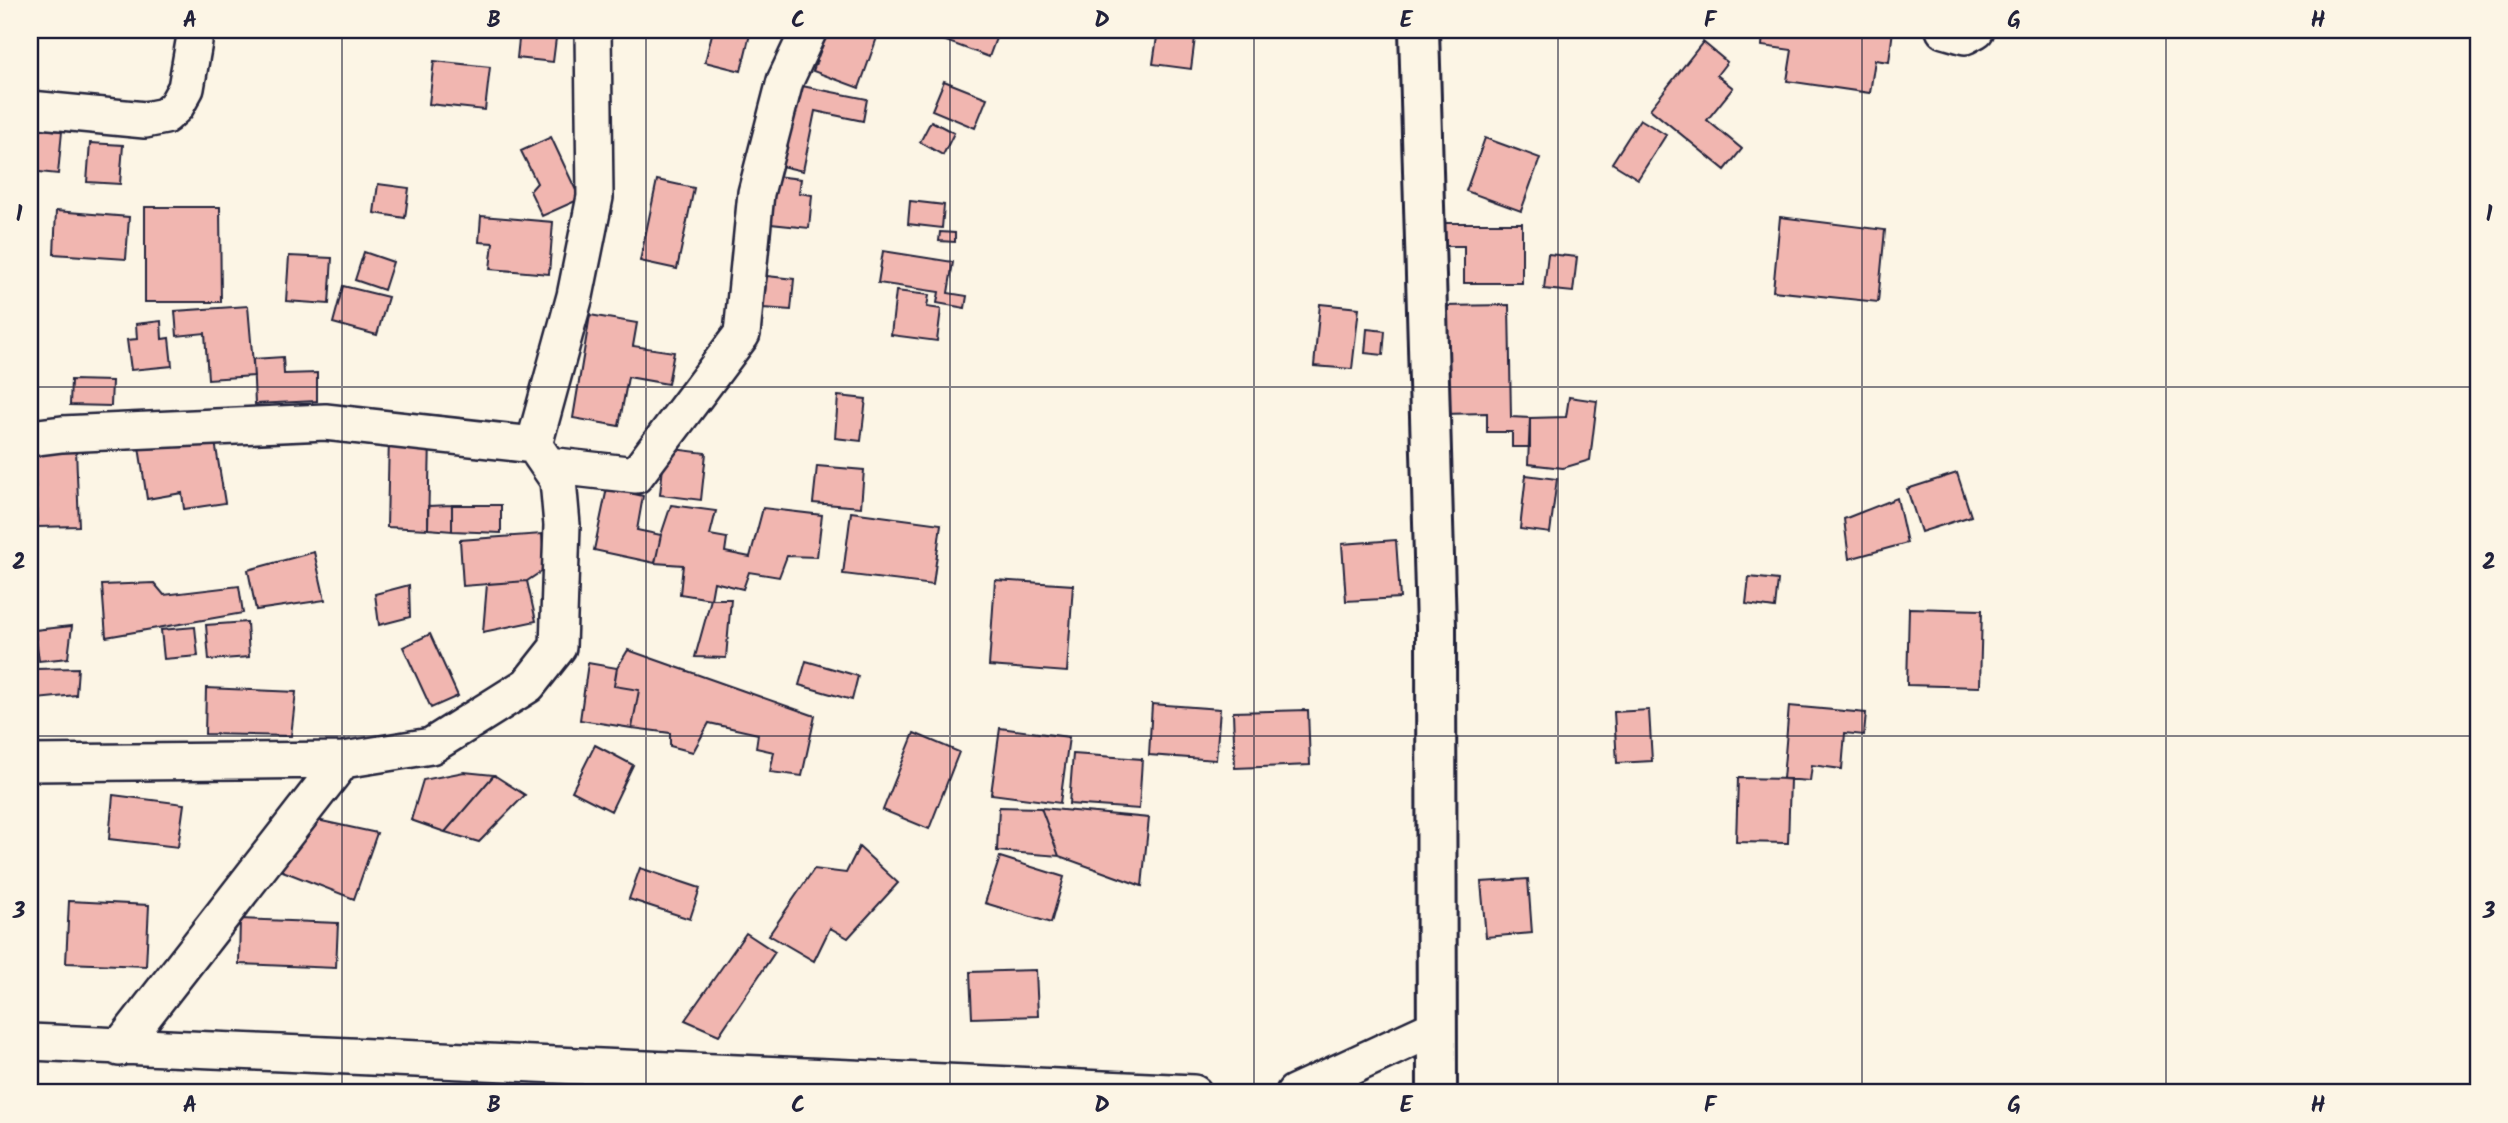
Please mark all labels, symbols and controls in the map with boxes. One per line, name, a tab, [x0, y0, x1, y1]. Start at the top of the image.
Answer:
text: A	[183, 3, 197, 39]
text: B	[487, 3, 501, 39]
text: C	[791, 3, 805, 39]
text: D	[1094, 3, 1110, 39]
text: E	[1400, 3, 1414, 39]
text: F	[1704, 3, 1718, 39]
text: G	[2007, 3, 2021, 39]
text: H	[2311, 3, 2326, 39]
text: 1	[16, 197, 23, 233]
text: 1	[2486, 197, 2493, 233]
text: 2	[12, 545, 26, 581]
text: 2	[2482, 545, 2496, 581]
text: 3	[12, 894, 26, 930]
text: 3	[2482, 894, 2496, 930]
text: A	[183, 1088, 197, 1123]
text: B	[487, 1088, 501, 1123]
text: C	[791, 1088, 805, 1123]
text: D	[1094, 1088, 1110, 1123]
text: E	[1400, 1088, 1414, 1123]
text: F	[1704, 1088, 1718, 1123]
text: G	[2007, 1088, 2021, 1123]
text: H	[2311, 1088, 2326, 1123]

